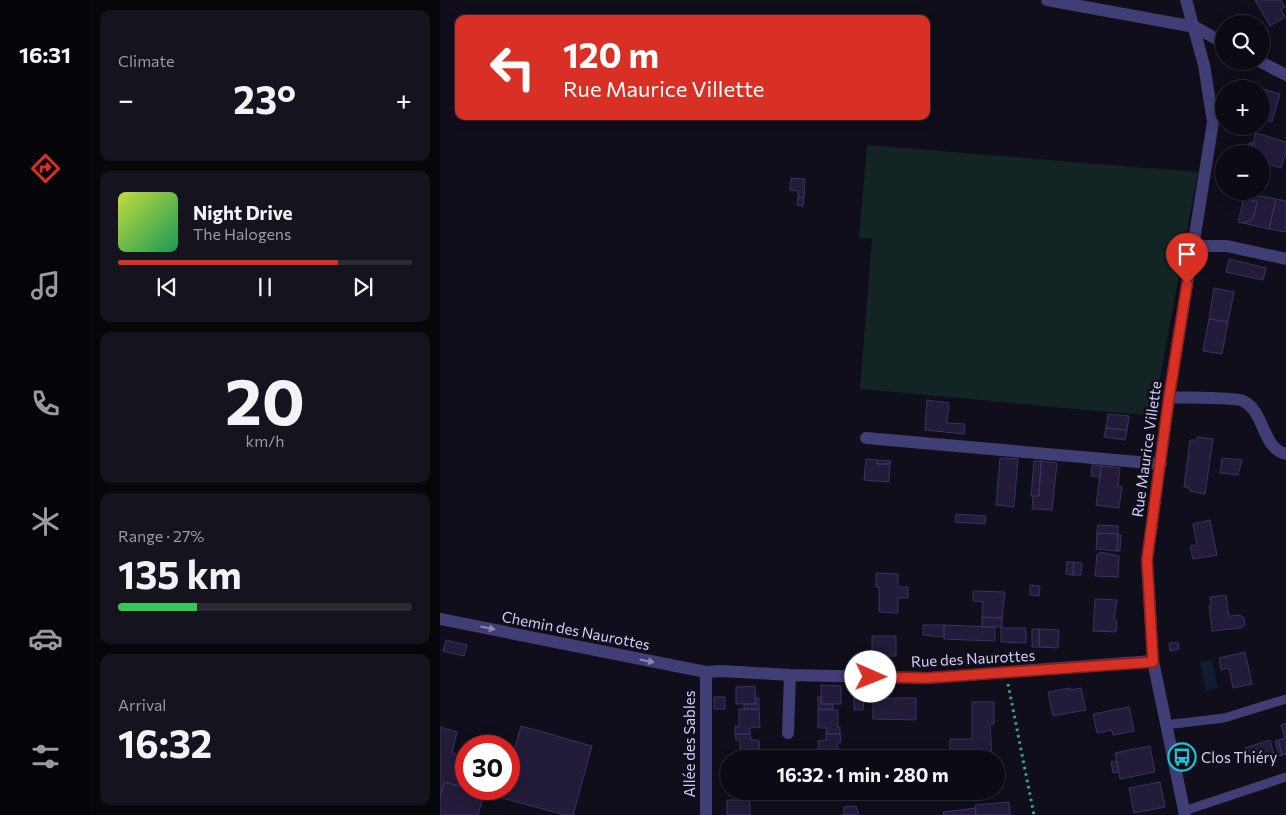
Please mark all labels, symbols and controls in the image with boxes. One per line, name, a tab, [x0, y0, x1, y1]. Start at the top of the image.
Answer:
map controls	[1215, 15, 1270, 200]
button: search	[1215, 15, 1270, 70]
text: 120 m	[563, 32, 659, 75]
icon: left	[480, 35, 545, 100]
text: 16:31	[19, 41, 71, 68]
text: Climate	[118, 51, 174, 70]
text: 23°	[233, 75, 296, 122]
text: Rue Maurice Villette	[563, 75, 764, 102]
button: +	[1215, 80, 1270, 135]
text: −	[118, 82, 134, 116]
text: +	[396, 82, 412, 116]
button: −	[1215, 145, 1270, 200]
icon: directions	[28, 151, 63, 186]
text: Night Drive	[193, 201, 293, 224]
text: The Halogens	[193, 224, 291, 243]
pin	[1166, 233, 1208, 284]
icon: arrive	[1173, 240, 1201, 268]
icon: music	[28, 268, 63, 303]
icon: previous	[153, 273, 181, 301]
icon: pause	[251, 273, 279, 301]
icon: next	[349, 273, 377, 301]
text: 20	[225, 359, 305, 438]
street label: Rue Maurice Villette	[1128, 380, 1164, 518]
icon: phone	[28, 386, 63, 421]
text: km/h	[246, 431, 284, 450]
icon: climate	[28, 504, 63, 539]
text: Range · 27%	[118, 526, 204, 545]
text: 135 km	[118, 550, 242, 597]
street label: Chemin des Naurottes	[500, 607, 652, 653]
icon: car	[28, 621, 63, 656]
one-way arrow	[480, 625, 496, 633]
street label: Rue des Naurottes	[910, 646, 1036, 670]
position arrow	[844, 650, 896, 702]
one-way arrow	[639, 657, 655, 665]
street label: Allée des Sables	[680, 690, 698, 798]
text: Arrival	[118, 695, 166, 714]
text: 16:32	[118, 719, 212, 766]
speed limit sign: 30	[455, 735, 520, 800]
icon: filters	[28, 739, 63, 774]
bus stop icon: Clos Thiéry	[1167, 742, 1197, 772]
place label: Clos Thiéry	[1201, 748, 1278, 766]
text: 16:32 · 1 min · 280 m	[776, 763, 949, 786]

